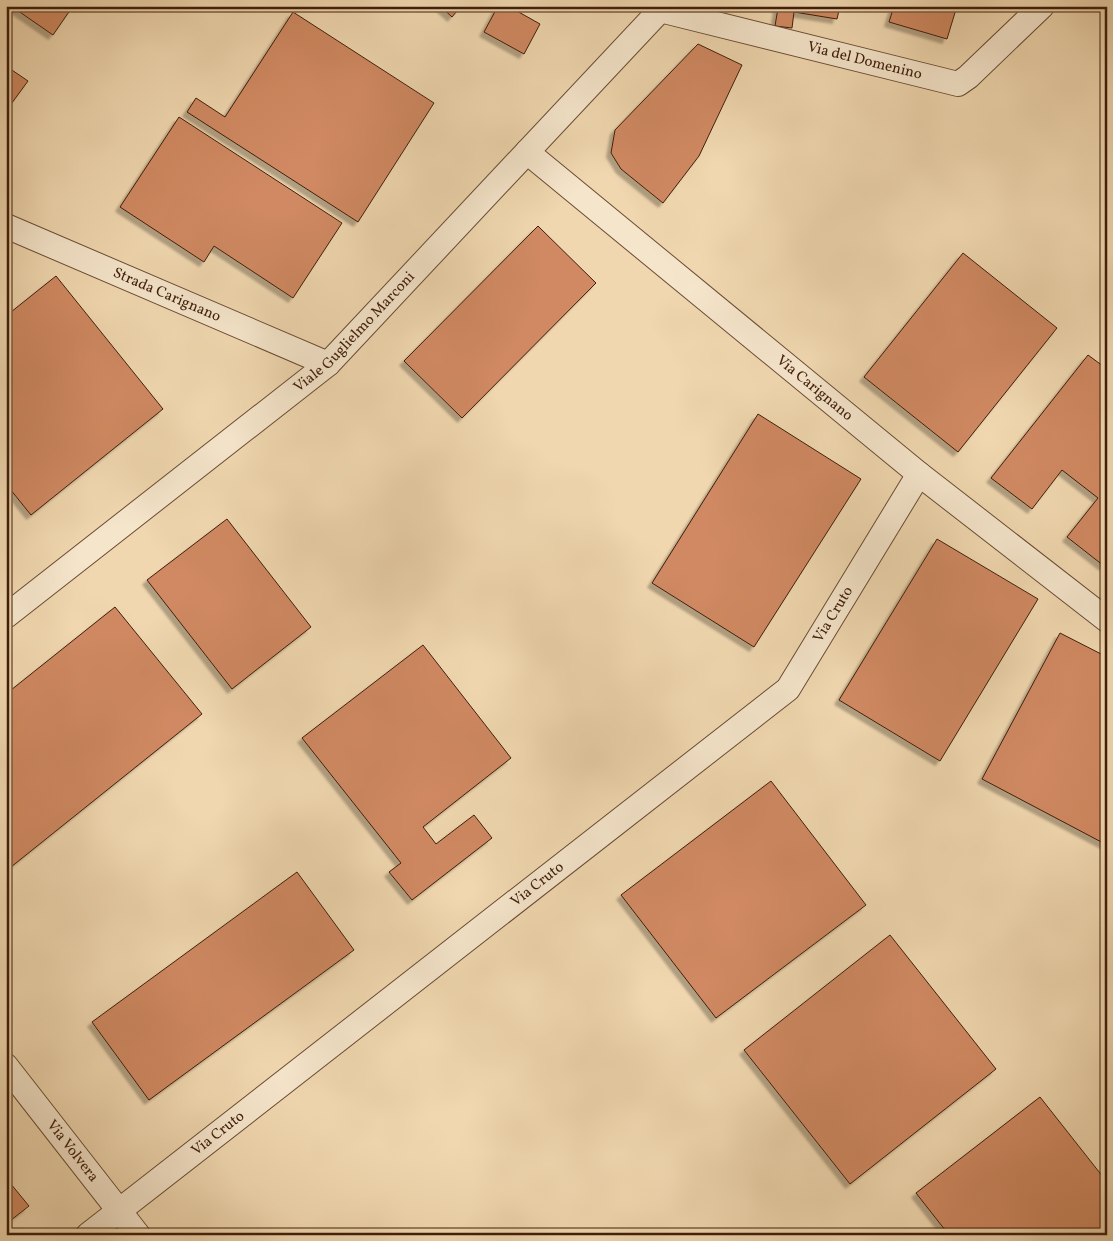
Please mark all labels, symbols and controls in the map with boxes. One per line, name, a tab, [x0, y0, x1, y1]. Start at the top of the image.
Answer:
street label: Via del Domenino	[805, 37, 924, 85]
street label: Strada Carignano	[110, 263, 224, 327]
street label: Viale Guglielmo Marconi	[289, 267, 420, 398]
street label: Via Carignano	[772, 350, 857, 426]
street label: Via Cruto	[808, 582, 859, 647]
street label: Via Cruto	[506, 857, 568, 912]
street label: Via Cruto	[187, 1106, 249, 1161]
street label: Via Volvera	[41, 1115, 104, 1187]

